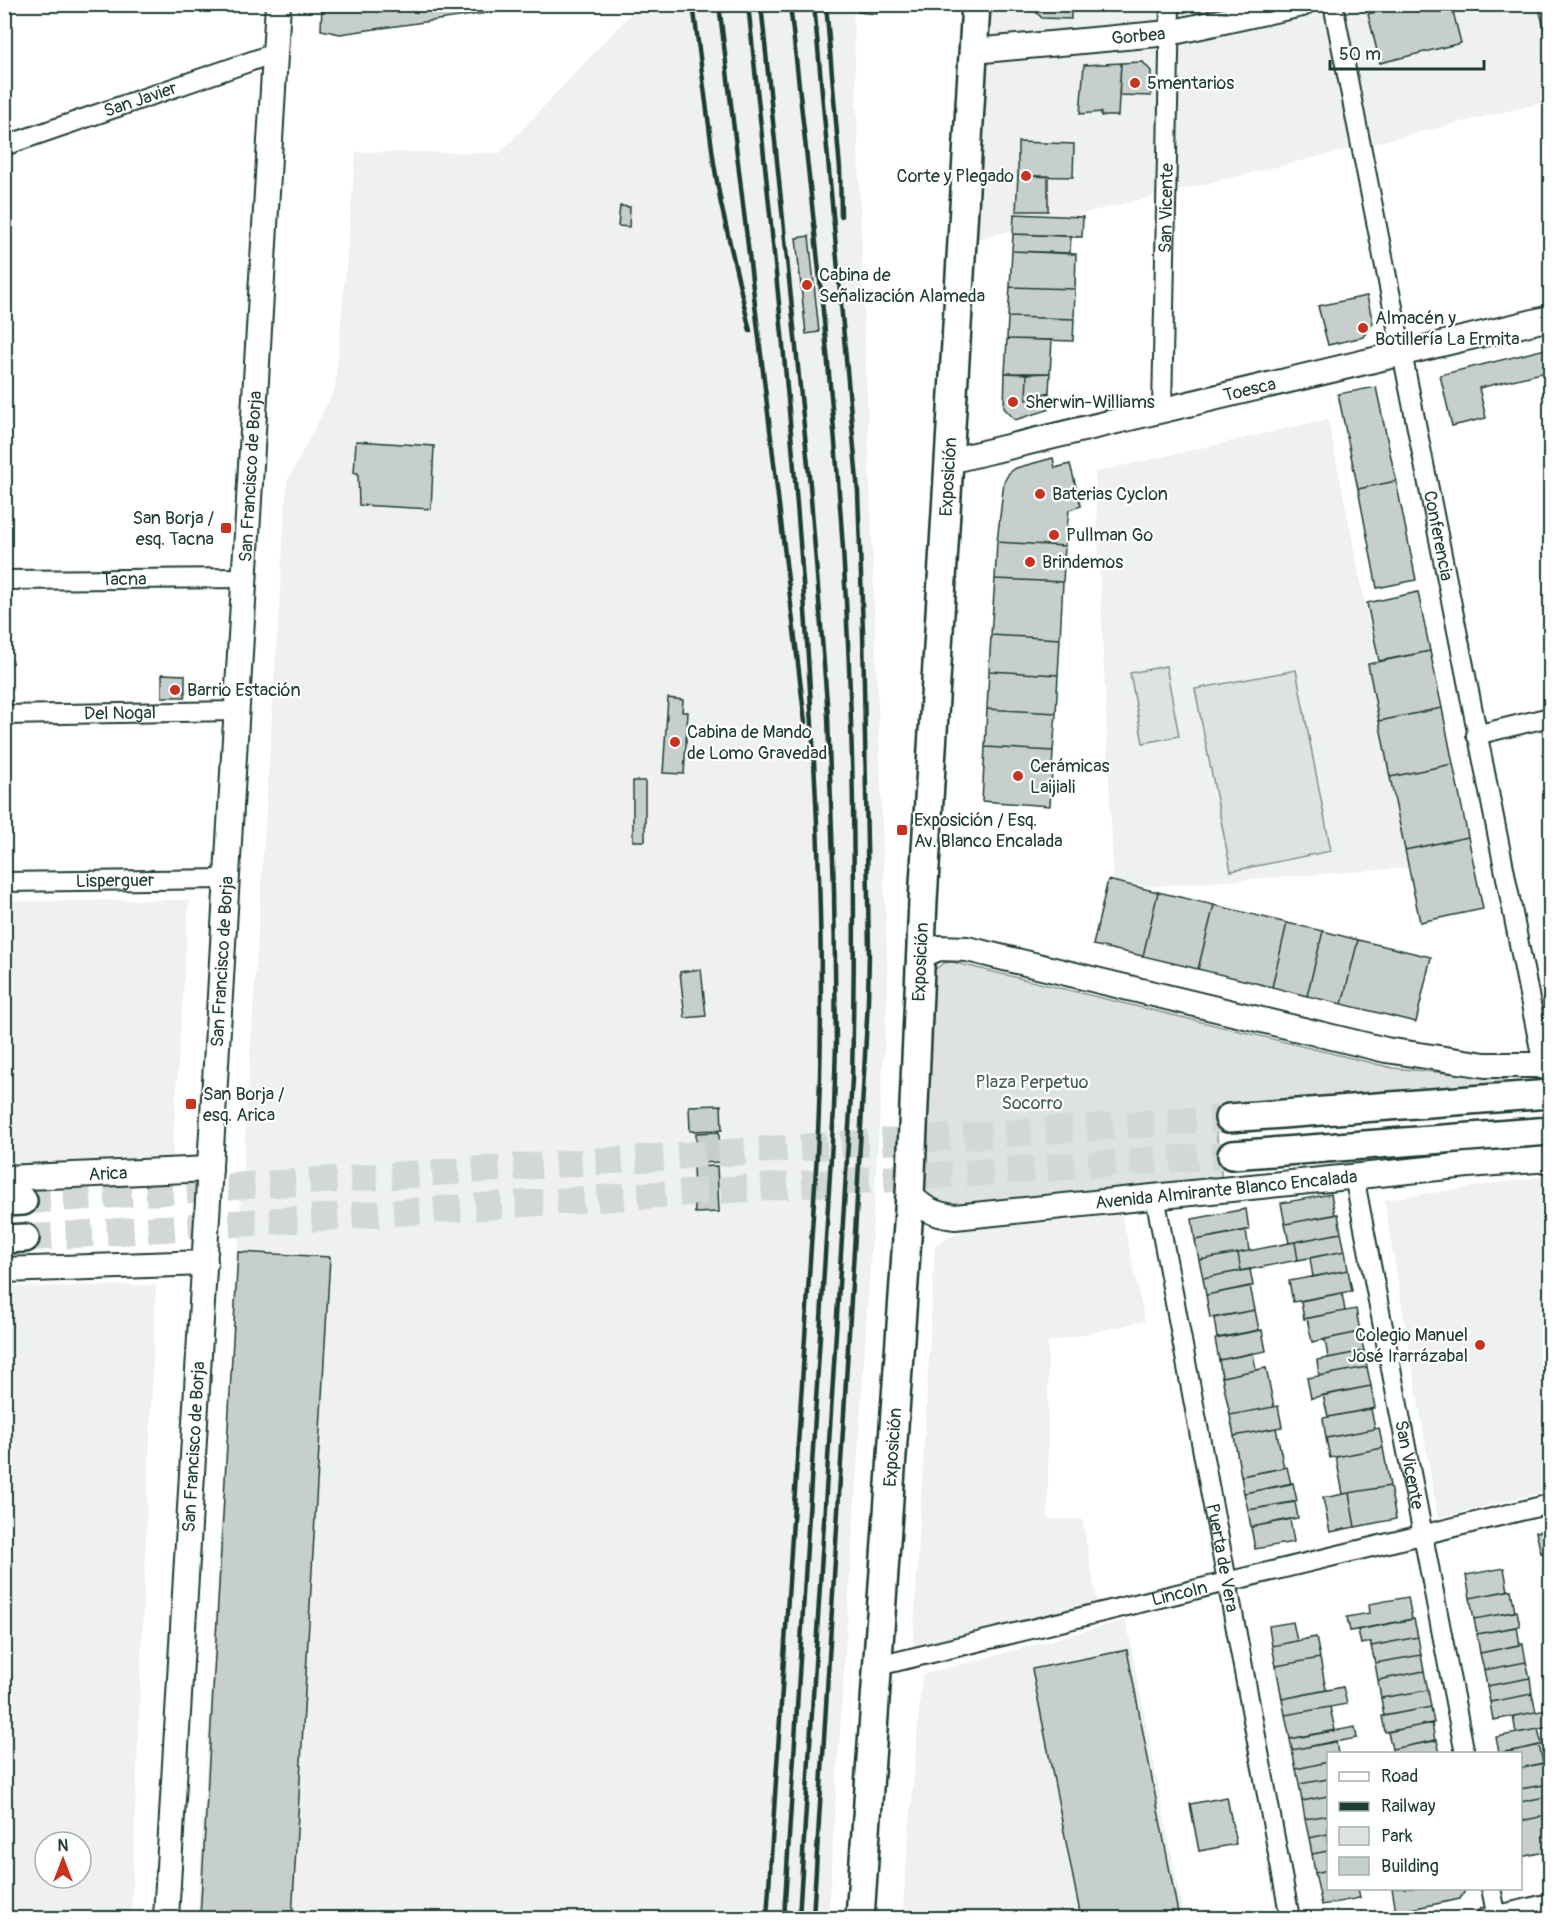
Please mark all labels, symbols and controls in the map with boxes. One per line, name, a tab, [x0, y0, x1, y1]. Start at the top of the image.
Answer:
street label: Gorbea	[1110, 22, 1166, 50]
scale bar	[1330, 33, 1484, 71]
text: 50 m	[1339, 43, 1381, 66]
place label: 5mentarios	[1147, 72, 1234, 95]
street label: San Javier	[100, 76, 180, 122]
marker: 5mentarios	[1128, 76, 1142, 90]
street label: San Vicente	[1154, 163, 1178, 253]
place label: Corte y Plegado	[897, 165, 1014, 188]
marker: Corte y Plegado	[1019, 169, 1033, 183]
place label: Cabina de Señalización Alameda	[819, 264, 985, 308]
marker: Cabina de Señalización Alameda	[800, 278, 814, 292]
place label: Almacén y Botillería La Ermita	[1375, 307, 1520, 351]
marker: Almacén y Botillería La Ermita	[1356, 321, 1370, 335]
street label: Toesca	[1221, 372, 1278, 407]
street label: San Francisco de Borja	[234, 390, 267, 563]
place label: Sherwin-Williams	[1025, 391, 1155, 414]
marker: Sherwin-Williams	[1006, 395, 1020, 409]
street label: Exposición	[934, 436, 962, 517]
place label: Baterias Cyclon	[1052, 483, 1168, 506]
marker: Baterias Cyclon	[1033, 487, 1047, 501]
street label: Conferencia	[1418, 489, 1459, 583]
place label: San Borja / esq. Tacna	[132, 507, 214, 551]
marker: San Borja / esq. Tacna	[219, 521, 233, 535]
place label: Pullman Go	[1066, 524, 1153, 547]
marker: Pullman Go	[1047, 528, 1061, 542]
place label: Brindemos	[1042, 551, 1123, 574]
marker: Brindemos	[1023, 555, 1037, 569]
street label: Tacna	[101, 567, 147, 591]
place label: Barrio Estación	[187, 679, 301, 702]
marker: Barrio Estación	[168, 683, 182, 697]
street label: Del Nogal	[84, 701, 156, 725]
place label: Cabina de Mando de Lomo Gravedad	[687, 721, 827, 765]
marker: Cabina de Mando de Lomo Gravedad	[668, 735, 682, 749]
place label: Cerámicas Laijiali	[1030, 755, 1110, 799]
marker: Cerámicas Laijiali	[1011, 769, 1025, 783]
place label: Exposición / Esq. Av. Blanco Encalada	[914, 809, 1063, 853]
marker: Exposición / Esq. Av. Blanco Encalada	[895, 823, 909, 837]
street label: Lisperguer	[76, 868, 155, 893]
street label: San Francisco de Borja	[205, 875, 238, 1048]
street label: Exposición	[907, 922, 934, 1002]
park label: Plaza Perpetuo Socorro	[976, 1071, 1089, 1115]
place label: San Borja / esq. Arica	[203, 1083, 285, 1127]
marker: San Borja / esq. Arica	[184, 1097, 198, 1111]
street label: Arica	[88, 1161, 128, 1186]
street label: Avenida Almirante Blanco Encalada	[1094, 1165, 1359, 1214]
place label: Colegio Manuel José Irarrázabal	[1348, 1324, 1468, 1368]
marker: Colegio Manuel José Irarrázabal	[1473, 1338, 1487, 1352]
street label: San Francisco de Borja	[177, 1361, 210, 1533]
street label: Exposición	[878, 1407, 907, 1487]
street label: San Vicente	[1390, 1418, 1429, 1511]
street label: Puerta de Vera	[1201, 1501, 1244, 1614]
street label: Lincoln	[1149, 1576, 1210, 1611]
legend	[1327, 1752, 1522, 1890]
text: Road	[1381, 1765, 1418, 1788]
text: Railway	[1381, 1795, 1436, 1818]
text: Park	[1381, 1825, 1413, 1848]
north arrow	[33, 1830, 93, 1890]
text: N	[58, 1836, 69, 1856]
text: Building	[1381, 1855, 1439, 1878]

